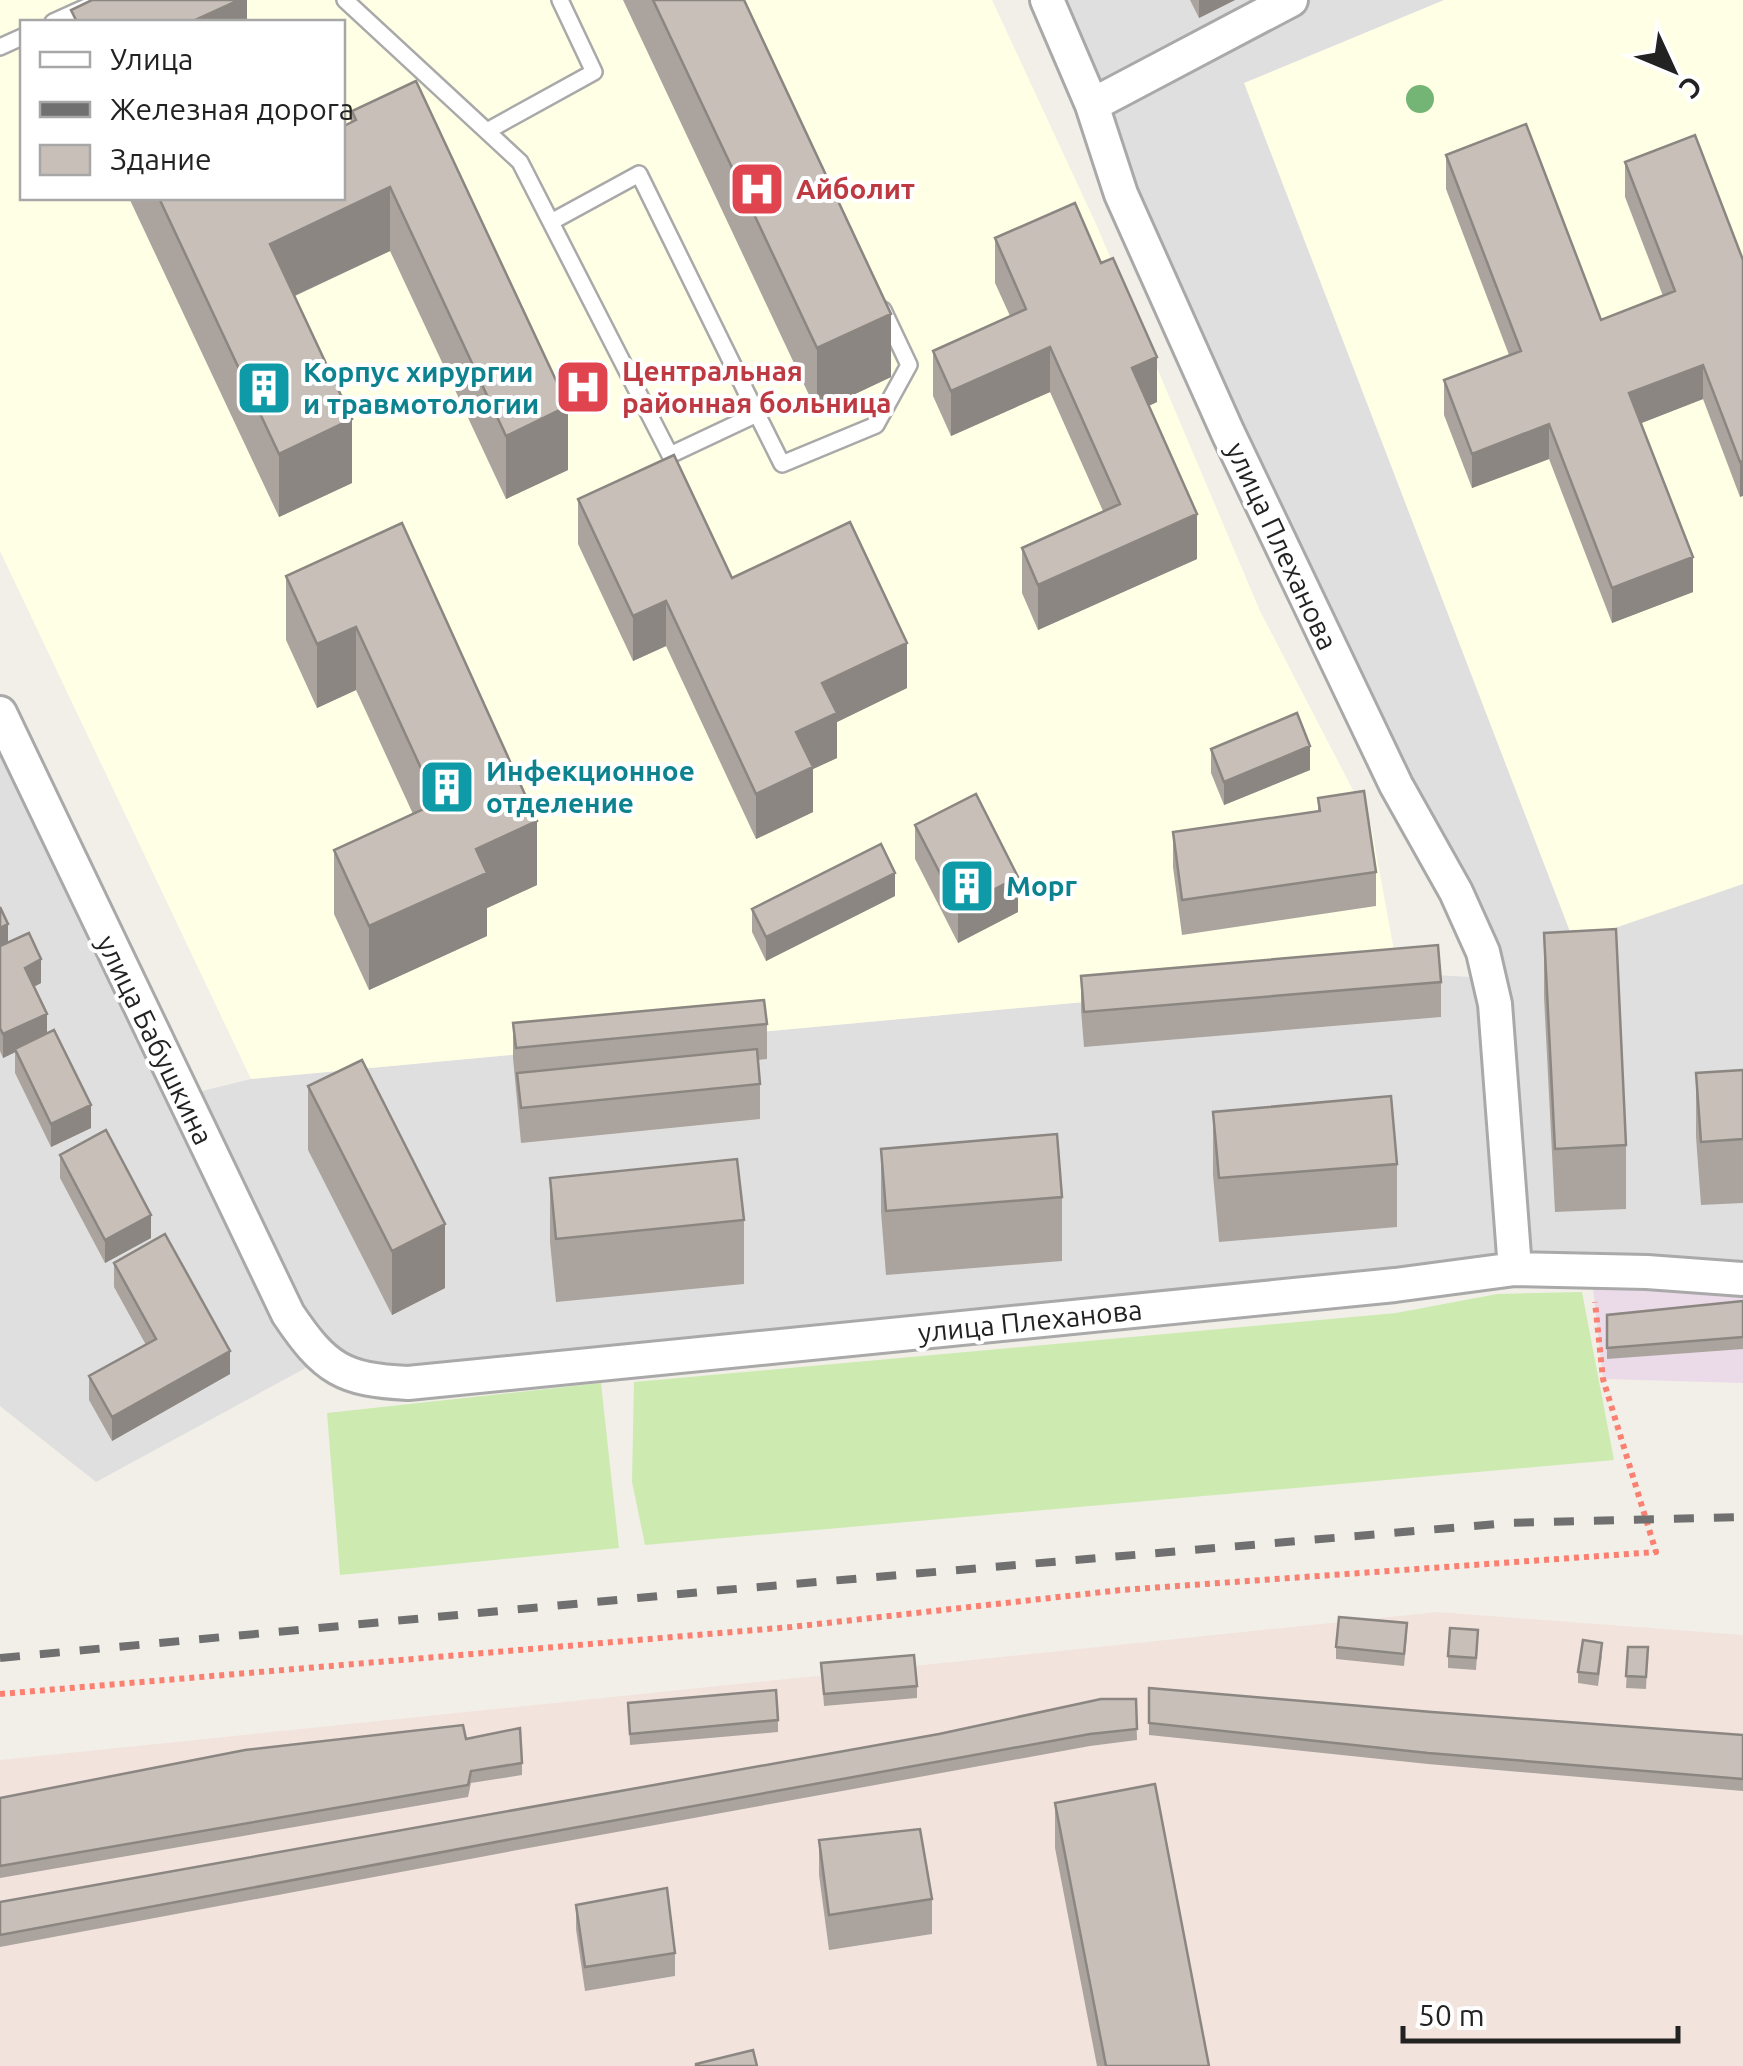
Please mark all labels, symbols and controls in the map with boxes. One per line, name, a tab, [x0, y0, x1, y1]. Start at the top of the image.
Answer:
legend	[20, 20, 345, 200]
north arrow	[1623, 20, 1723, 120]
text: Улица	[110, 42, 194, 76]
text: С	[1674, 71, 1709, 105]
text: Железная дорога	[110, 92, 354, 126]
text: Здание	[110, 142, 212, 176]
hospital icon: Айболит	[727, 159, 787, 219]
place label: Айболит	[796, 173, 915, 204]
place label: Центральная районная больница	[622, 355, 892, 418]
place label: Корпус хирургии и травмотологии	[303, 356, 539, 419]
hospital icon: Центральная районная больница	[553, 357, 613, 417]
building icon: Корпус хирургии и травмотологии	[234, 358, 294, 418]
street label: улица Плеханова	[1221, 437, 1344, 654]
place label: Инфекционное отделение	[486, 755, 695, 818]
building icon: Инфекционное отделение	[417, 757, 477, 817]
building icon: Морг	[937, 856, 997, 916]
place label: Морг	[1006, 870, 1078, 901]
street label: улица Бабушкина	[91, 930, 220, 1149]
street label: улица Плеханова	[916, 1293, 1144, 1348]
scale bar	[1403, 1981, 1678, 2043]
text: 50 m	[1418, 1998, 1485, 2032]

